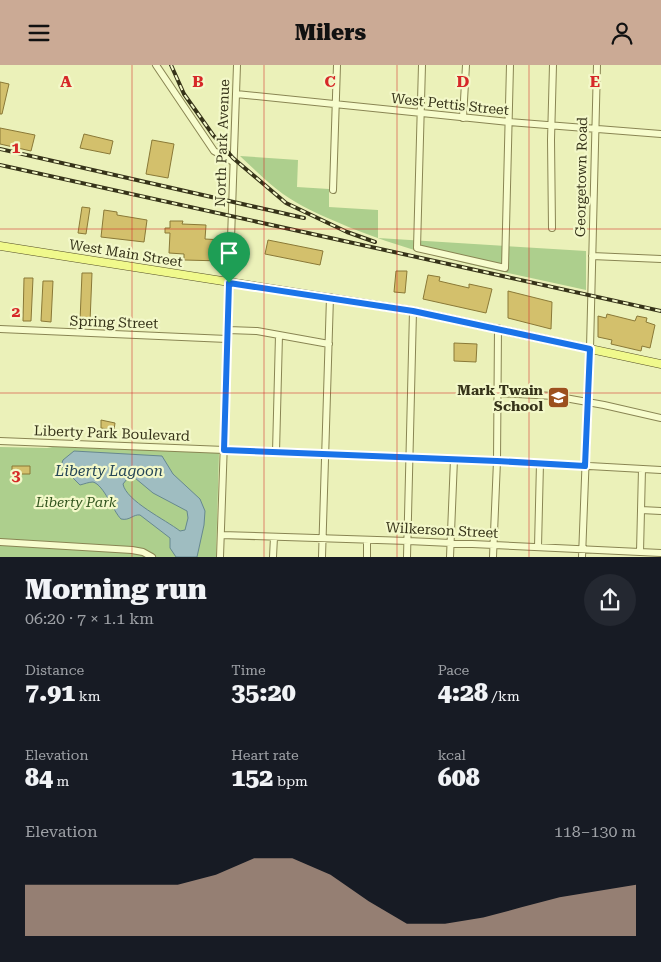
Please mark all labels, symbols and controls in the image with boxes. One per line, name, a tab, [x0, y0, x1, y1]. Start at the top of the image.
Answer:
icon: menu	[25, 19, 53, 47]
icon: person	[608, 19, 636, 47]
text: Milers	[295, 20, 366, 45]
text: A	[60, 72, 72, 91]
text: B	[192, 72, 204, 91]
text: C	[324, 72, 336, 91]
text: D	[457, 72, 470, 91]
text: E	[590, 72, 600, 91]
street label: North Park Avenue	[212, 78, 232, 207]
street label: West Pettis Street	[390, 90, 510, 118]
street label: Georgetown Road	[572, 117, 590, 237]
text: 1	[12, 138, 21, 157]
pin	[208, 232, 250, 283]
street label: West Main Street	[68, 236, 184, 270]
icon: arrive	[215, 239, 243, 267]
text: 2	[12, 302, 21, 321]
street label: Spring Street	[69, 312, 159, 332]
place label: Mark Twain School	[457, 382, 544, 414]
school or university icon: Mark Twain School	[547, 386, 571, 410]
street label: Liberty Park Boulevard	[34, 422, 190, 444]
water label: Liberty Lagoon	[54, 462, 163, 480]
text: 3	[12, 466, 21, 485]
park label: Liberty Park	[35, 494, 117, 510]
street label: Wilkerson Street	[385, 519, 499, 541]
text: Morning run	[25, 573, 207, 606]
button: share	[584, 574, 636, 626]
text: 06:20 · 7 × 1.1 km	[25, 609, 154, 628]
text: Distance	[25, 662, 84, 678]
text: Time	[231, 662, 266, 678]
text: Pace	[438, 662, 469, 678]
text: 7.91	[25, 678, 75, 707]
text: 35:20	[231, 678, 296, 707]
text: 4:28	[438, 678, 488, 707]
text: km	[75, 688, 101, 704]
text: /km	[488, 688, 520, 704]
text: Elevation	[25, 747, 88, 763]
text: Heart rate	[231, 747, 299, 763]
text: kcal	[438, 747, 466, 763]
text: 84	[25, 763, 53, 792]
text: 152	[231, 763, 273, 792]
text: 608	[438, 763, 480, 792]
text: m	[53, 773, 69, 789]
text: bpm	[273, 773, 308, 789]
text: Elevation	[25, 822, 98, 841]
text: 118–130 m	[554, 822, 636, 841]

